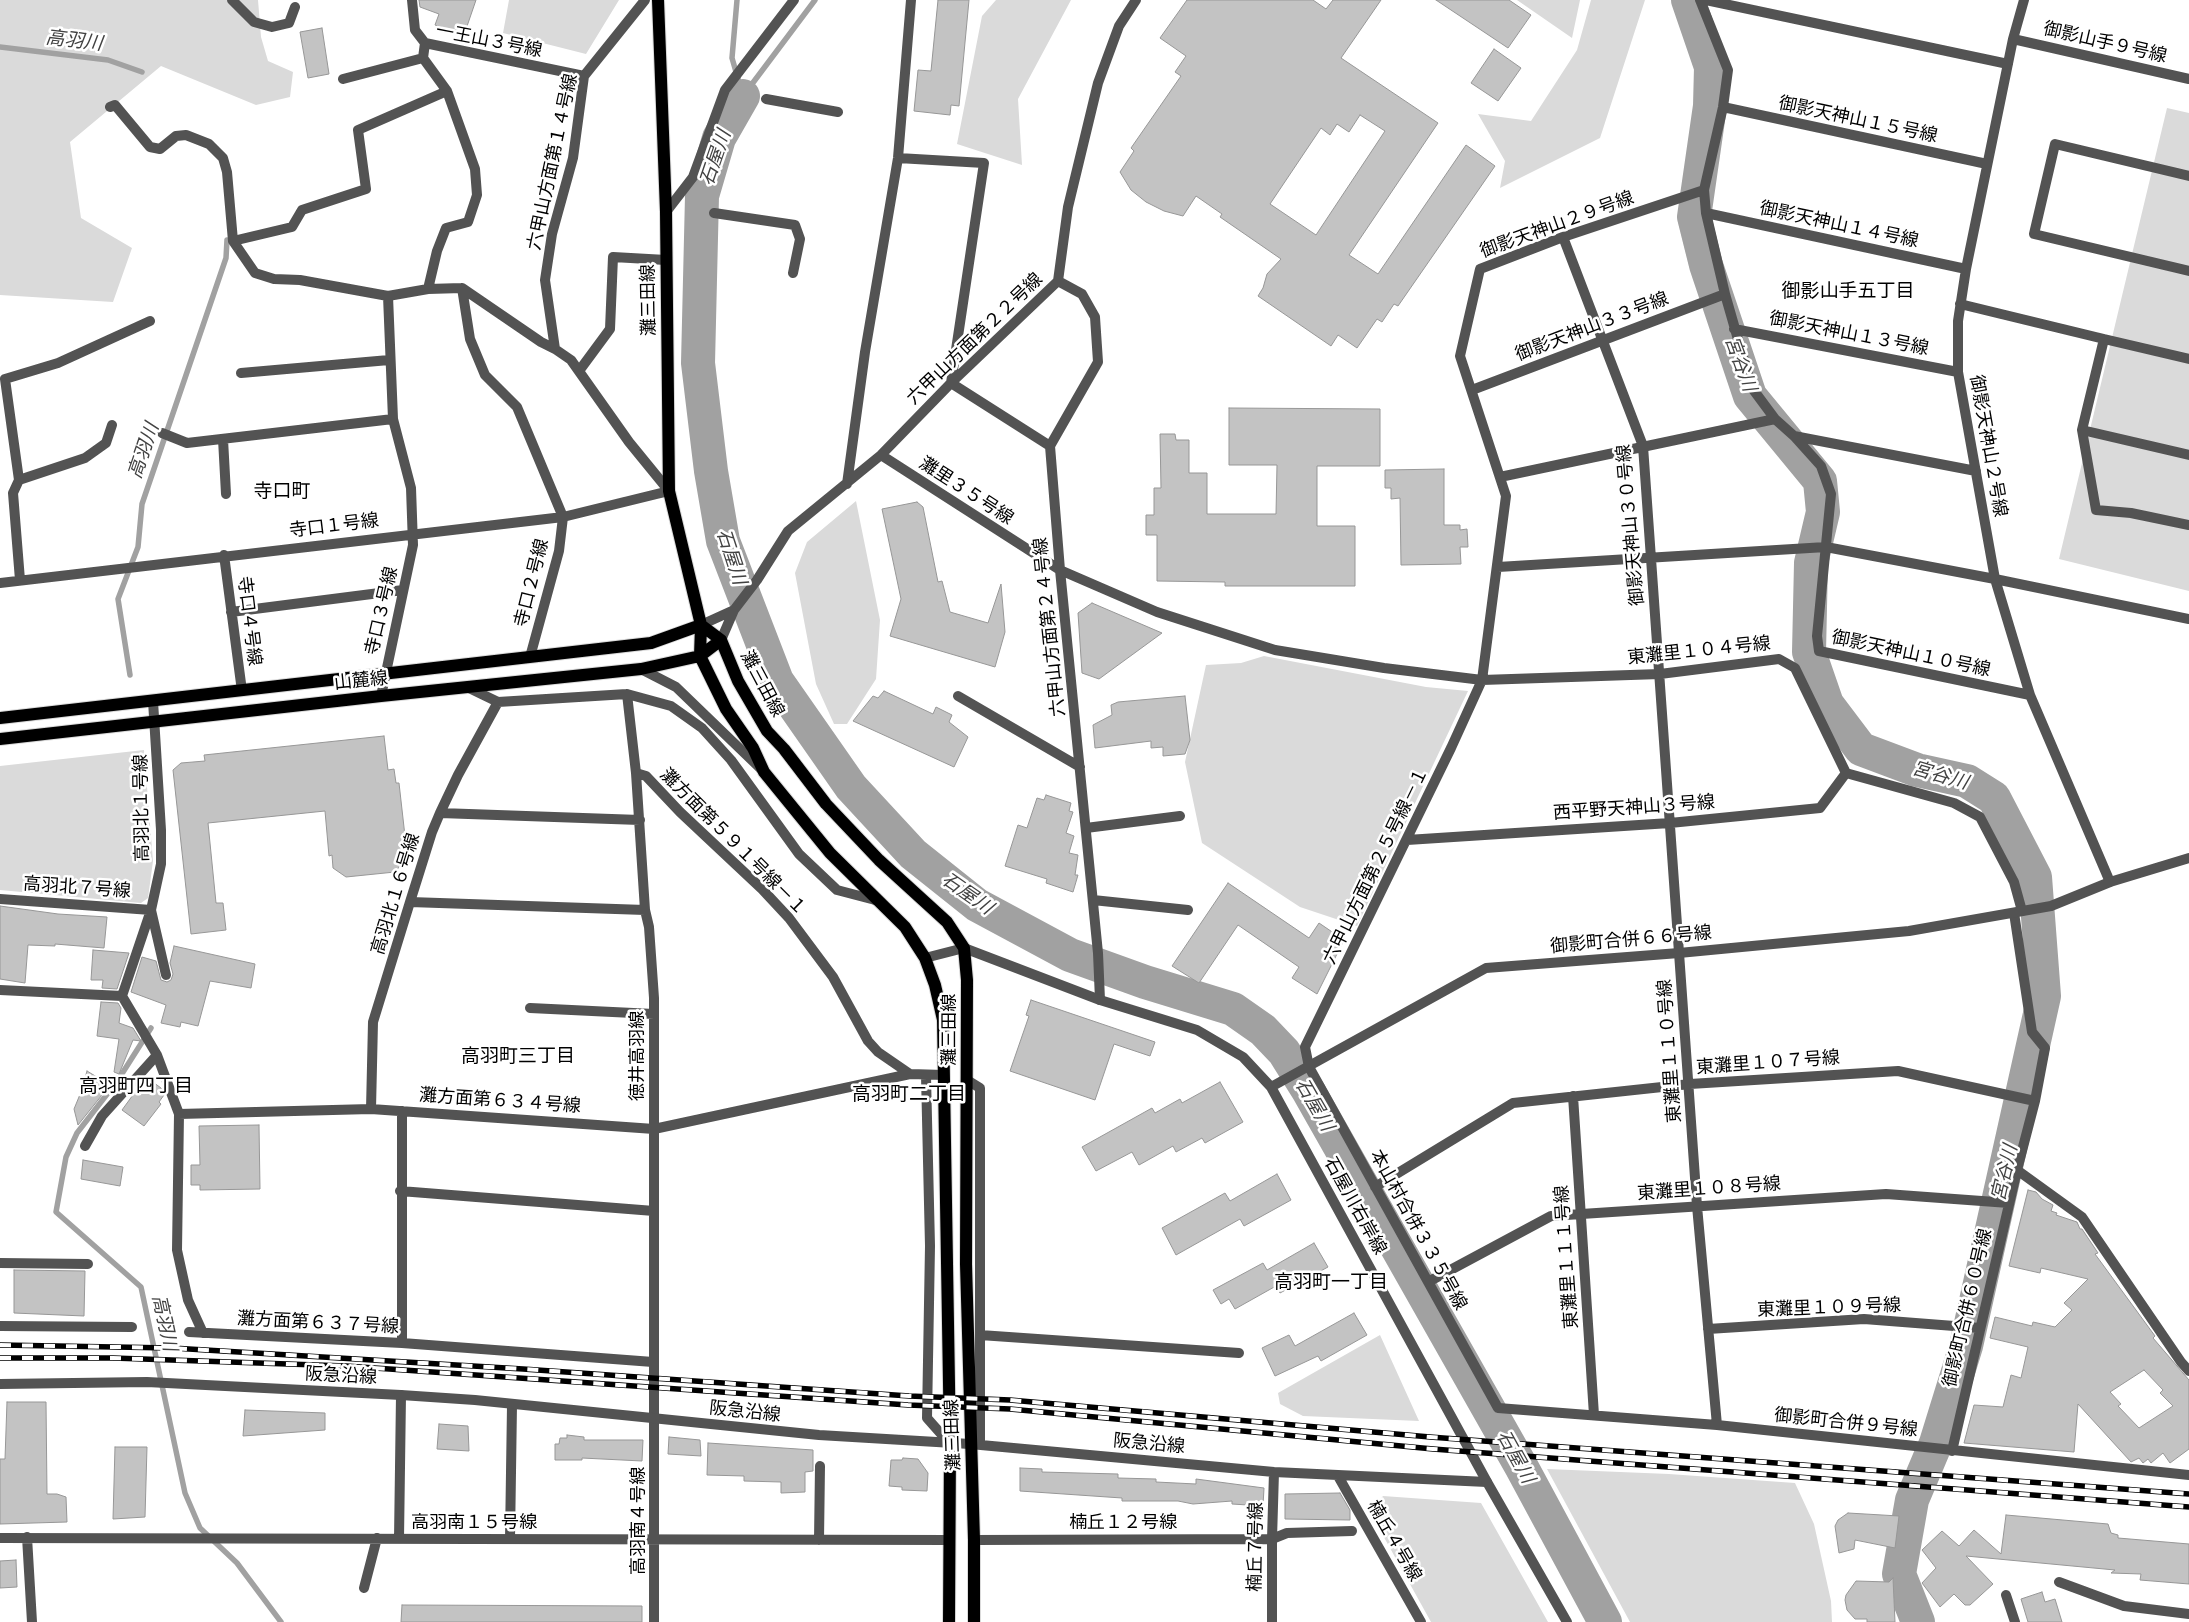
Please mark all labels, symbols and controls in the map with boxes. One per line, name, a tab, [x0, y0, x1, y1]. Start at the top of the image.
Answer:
street label: 御影山手９号線	[2041, 18, 2169, 68]
street label: 一王山３号線	[434, 20, 544, 62]
water label: 高羽川	[44, 26, 104, 56]
street label: 六甲山方面第１４号線	[524, 72, 582, 252]
street label: 御影天神山１５号線	[1777, 93, 1939, 147]
water label: 石屋川	[696, 127, 736, 189]
street label: 御影天神山２９号線	[1477, 187, 1637, 263]
street label: 御影天神山１４号線	[1758, 198, 1920, 252]
street label: 灘三田線	[638, 264, 660, 336]
street label: 六甲山方面第２２号線	[903, 269, 1047, 409]
district label: 御影山手五丁目	[1782, 281, 1914, 303]
street label: 御影天神山３３号線	[1513, 288, 1671, 366]
street label: 御影天神山１３号線	[1767, 308, 1931, 360]
water label: 宮谷川	[1720, 333, 1760, 395]
street label: 御影天神山２号線	[1965, 373, 2011, 519]
water label: 高羽川	[124, 420, 164, 482]
street label: 御影天神山３０号線	[1613, 443, 1649, 607]
street label: 灘里３５号線	[915, 453, 1017, 529]
district label: 寺口町	[254, 481, 310, 503]
street label: 寺口１号線	[288, 510, 380, 542]
water label: 石屋川	[711, 526, 751, 588]
street label: 六甲山方面第２４号線	[1030, 536, 1070, 718]
street label: 寺口２号線	[511, 537, 553, 629]
street label: 寺口３号線	[361, 565, 403, 657]
street label: 寺口４号線	[233, 575, 265, 667]
street label: 御影天神山１０号線	[1830, 627, 1992, 681]
street label: 東灘里１０４号線	[1626, 633, 1772, 669]
street label: 灘三田線	[736, 647, 788, 721]
street label: 山麓線	[333, 667, 389, 695]
street label: 高羽北１号線	[130, 754, 154, 862]
water label: 宮谷川	[1909, 757, 1971, 795]
street label: 灘方面第５９１号線－１	[655, 764, 811, 920]
street label: 六甲山方面第２５号線－１	[1319, 764, 1433, 968]
street label: 西平野天神山３号線	[1552, 792, 1716, 824]
street label: 高羽北１６号線	[367, 831, 425, 957]
water label: 石屋川	[937, 868, 997, 920]
street label: 高羽北７号線	[22, 873, 132, 903]
street label: 御影町合併６６号線	[1549, 922, 1713, 958]
street label: 東灘里１１０号線	[1654, 978, 1686, 1124]
street label: 灘三田線	[939, 994, 961, 1066]
street label: 徳井高羽線	[627, 1011, 649, 1101]
district label: 高羽町三丁目	[461, 1046, 575, 1068]
street label: 東灘里１０７号線	[1695, 1047, 1841, 1079]
water label: 石屋川	[1290, 1075, 1338, 1135]
district label: 高羽町四丁目	[79, 1076, 193, 1098]
district label: 高羽町二丁目	[852, 1084, 966, 1106]
street label: 灘方面第６３４号線	[418, 1085, 582, 1117]
water label: 宮谷川	[1987, 1143, 2023, 1203]
street label: 本山村合併３３５号線	[1365, 1146, 1471, 1314]
street label: 石屋川右岸線	[1319, 1154, 1391, 1258]
street label: 東灘里１０８号線	[1636, 1173, 1782, 1205]
street label: 東灘里１１１号線	[1551, 1184, 1583, 1330]
street label: 御影町合併６０号線	[1939, 1227, 1997, 1389]
district label: 高羽町一丁目	[1274, 1272, 1388, 1294]
water label: 高羽川	[147, 1293, 181, 1353]
street label: 東灘里１０９号線	[1757, 1295, 1901, 1321]
street label: 灘方面第６３７号線	[237, 1308, 399, 1338]
street label: 阪急沿線	[304, 1363, 378, 1389]
street label: 阪急沿線	[708, 1397, 782, 1427]
street label: 灘三田線	[941, 1399, 965, 1471]
street label: 御影町合併９号線	[1773, 1405, 1919, 1441]
water label: 石屋川	[1491, 1427, 1539, 1487]
street label: 阪急沿線	[1112, 1430, 1186, 1458]
street label: 高羽南４号線	[628, 1467, 650, 1575]
street label: 楠丘４号線	[1362, 1497, 1426, 1585]
street label: 楠丘７号線	[1244, 1502, 1268, 1592]
street label: 高羽南１５号線	[411, 1512, 537, 1534]
street label: 楠丘１２号線	[1069, 1512, 1177, 1534]

